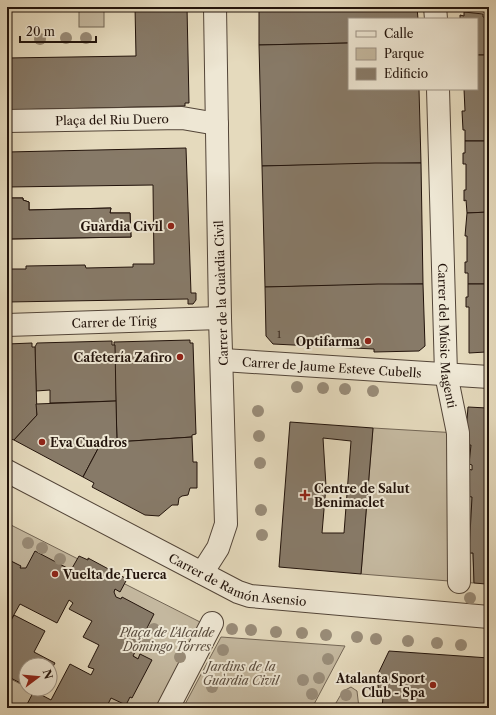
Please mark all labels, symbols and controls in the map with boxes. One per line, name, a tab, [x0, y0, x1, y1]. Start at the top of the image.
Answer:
scale bar	[20, 18, 96, 44]
legend	[348, 18, 478, 90]
text: 20 m	[26, 24, 55, 39]
text: Calle	[384, 26, 414, 41]
text: Parque	[384, 46, 425, 61]
text: Edificio	[384, 66, 428, 81]
street label: Plaça del Riu Duero	[55, 111, 169, 128]
place label: Guàrdia Civil	[80, 219, 163, 234]
street label: Carrer de la Guàrdia Civil	[211, 220, 231, 366]
marker: Guàrdia Civil	[166, 221, 176, 231]
street label: Carrer del Músic Magenti	[435, 263, 460, 410]
street label: Carrer de Tírig	[71, 313, 157, 330]
house number: 1	[277, 328, 282, 341]
place label: Optifarma	[296, 334, 361, 349]
marker: Optifarma	[363, 336, 373, 346]
place label: Cafetería Zafiro	[74, 350, 172, 365]
marker: Cafetería Zafiro	[175, 352, 185, 362]
street label: Carrer de Jaume Esteve Cubells	[242, 354, 422, 380]
place label: Eva Cuadros	[50, 435, 128, 450]
marker: Eva Cuadros	[37, 437, 47, 447]
place label: Centre de Salut Benimaclet	[314, 481, 410, 510]
marker: Centre de Salut Benimaclet	[299, 489, 311, 501]
street label: Carrer de Ramón Asensio	[166, 550, 307, 608]
place label: Vuelta de Tuerca	[62, 567, 168, 582]
marker: Vuelta de Tuerca	[50, 569, 60, 579]
park label: Plaça de l'Alcalde Domingo Torres	[119, 625, 216, 654]
north arrow	[18, 657, 58, 697]
park label: Jardins de la Guàrdia Civil	[202, 659, 280, 688]
text: N	[40, 668, 56, 681]
place label: Atalanta Sport Club - Spa	[335, 671, 426, 700]
marker: Atalanta Sport Club - Spa	[428, 680, 438, 690]

